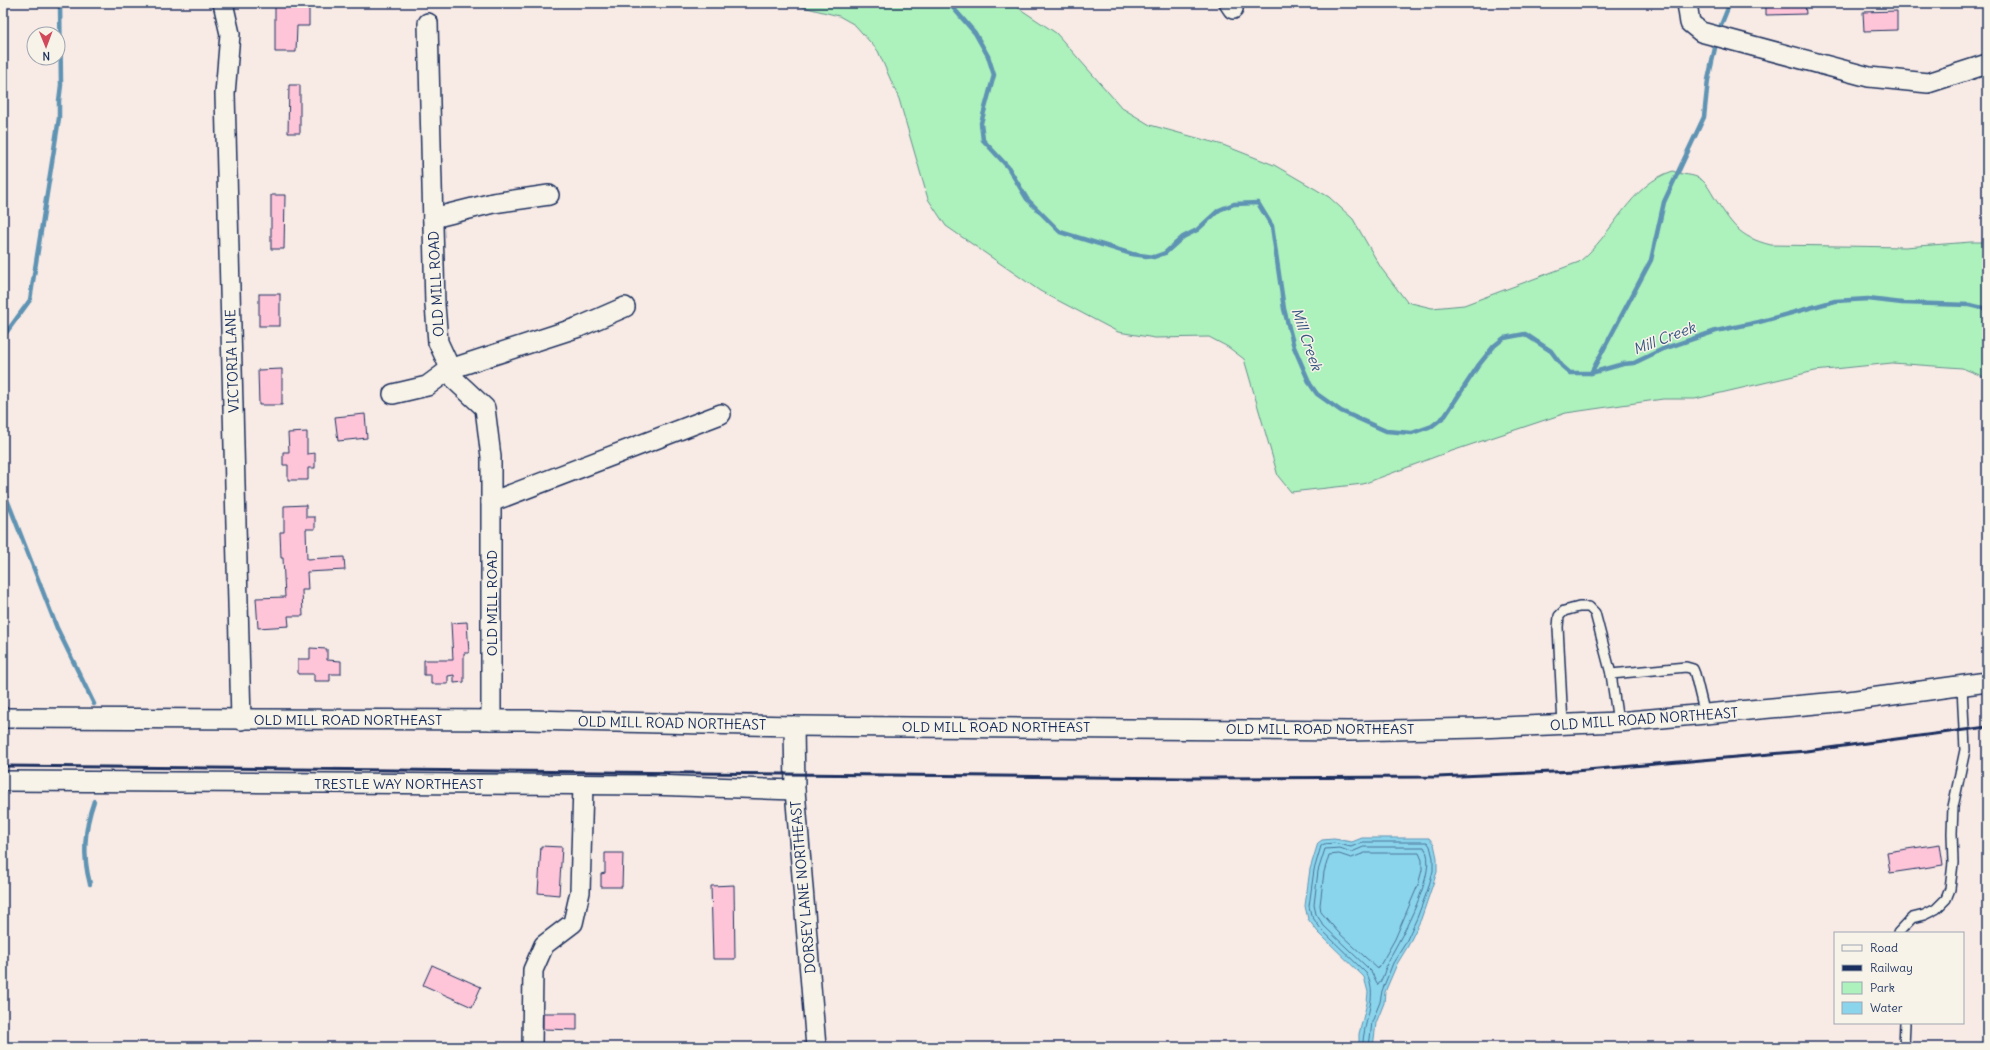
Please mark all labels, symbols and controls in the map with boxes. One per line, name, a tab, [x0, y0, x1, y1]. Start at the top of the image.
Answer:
north arrow	[26, 26, 66, 66]
text: N	[42, 49, 50, 63]
street label: OLD MILL ROAD	[424, 230, 448, 338]
water label: Mill Creek	[1287, 305, 1327, 374]
street label: VICTORIA LANE	[221, 309, 243, 413]
water label: Mill Creek	[1630, 317, 1699, 359]
street label: OLD MILL ROAD	[483, 550, 501, 656]
street label: OLD MILL ROAD NORTHEAST	[1549, 703, 1739, 735]
street label: OLD MILL ROAD NORTHEAST	[254, 711, 442, 729]
street label: OLD MILL ROAD NORTHEAST	[578, 712, 766, 734]
street label: OLD MILL ROAD NORTHEAST	[902, 718, 1090, 736]
street label: OLD MILL ROAD NORTHEAST	[1226, 720, 1414, 738]
street label: TRESTLE WAY NORTHEAST	[314, 775, 484, 793]
street label: DORSEY LANE NORTHEAST	[786, 800, 820, 974]
legend	[1834, 932, 1964, 1024]
text: Road	[1870, 940, 1898, 955]
text: Railway	[1870, 960, 1913, 975]
text: Park	[1870, 980, 1895, 995]
text: Water	[1870, 1000, 1903, 1015]

